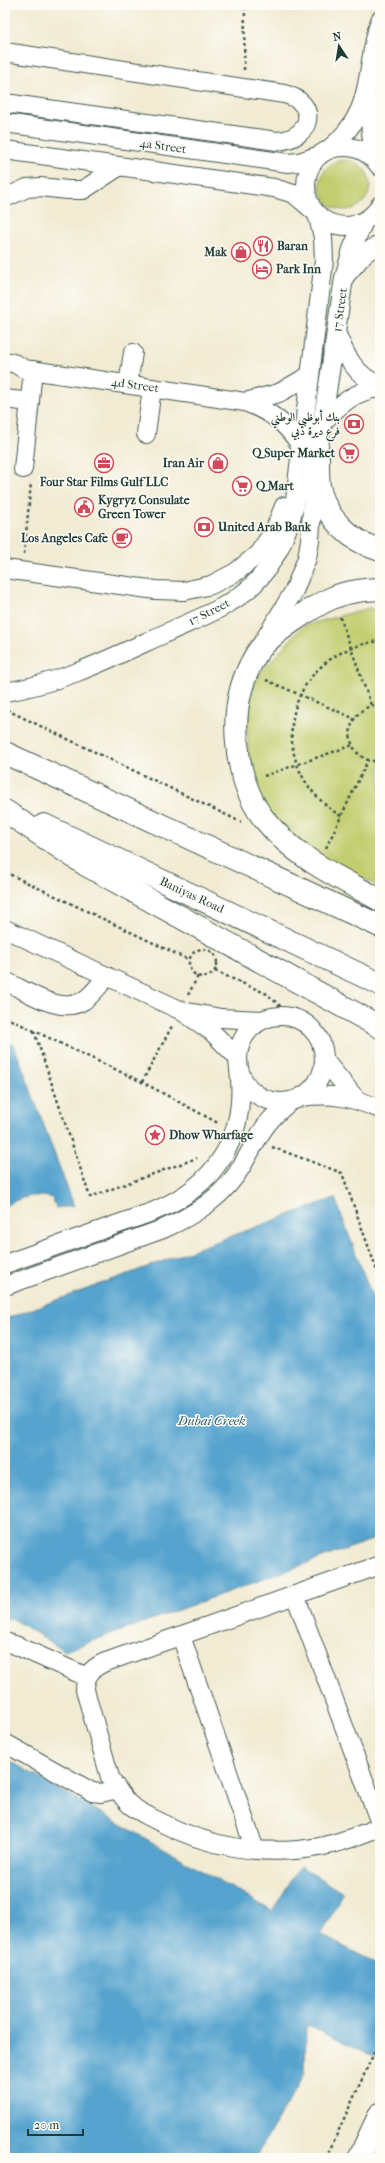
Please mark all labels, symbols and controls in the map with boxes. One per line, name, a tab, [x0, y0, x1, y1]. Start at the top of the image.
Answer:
north arrow	[319, 26, 359, 66]
text: N	[332, 29, 343, 44]
street label: 4a Street	[139, 136, 188, 156]
restaurant icon: Baran	[252, 235, 274, 257]
place label: Baran	[277, 239, 309, 253]
shop icon: Mak	[230, 241, 252, 263]
place label: Mak	[203, 245, 228, 259]
hotel icon: Park Inn	[251, 258, 273, 280]
place label: Park Inn	[276, 262, 322, 276]
street label: 17 Street	[330, 286, 350, 333]
street label: 4d Street	[110, 375, 160, 395]
place label: بنك أبوظبي الوطني فرع ديرة دبي	[271, 409, 340, 442]
bank icon: بنك أبوظبي الوطني فرع ديرة دبي	[343, 413, 365, 435]
supermarket icon: Q Super Market	[338, 442, 360, 464]
place label: Q Super Market	[252, 446, 336, 461]
office icon: Four Star Films Gulf LLC	[93, 452, 115, 474]
shop icon: Iran Air	[207, 452, 229, 474]
place label: Iran Air	[163, 456, 205, 470]
place label: Four Star Films Gulf LLC	[39, 475, 168, 489]
supermarket icon: Q Mart	[231, 475, 253, 497]
place label: Q Mart	[256, 479, 295, 493]
place label: Kygryz Consulate Green Tower	[98, 493, 190, 521]
public building icon: Kygryz Consulate Green Tower	[73, 496, 95, 518]
bank icon: United Arab Bank	[193, 516, 215, 538]
place label: United Arab Bank	[217, 520, 312, 534]
cafe icon: Los Angeles Cafe	[111, 527, 133, 549]
place label: Los Angeles Cafe	[21, 531, 108, 546]
street label: 17 Street	[186, 595, 233, 628]
street label: Baniyas Road	[158, 874, 227, 916]
place icon: Dhow Wharfage	[144, 1124, 166, 1146]
place label: Dhow Wharfage	[169, 1128, 253, 1143]
water label: Dubai Creek	[177, 1413, 246, 1428]
scale bar	[28, 2111, 83, 2137]
text: 20 m	[34, 2118, 59, 2132]

